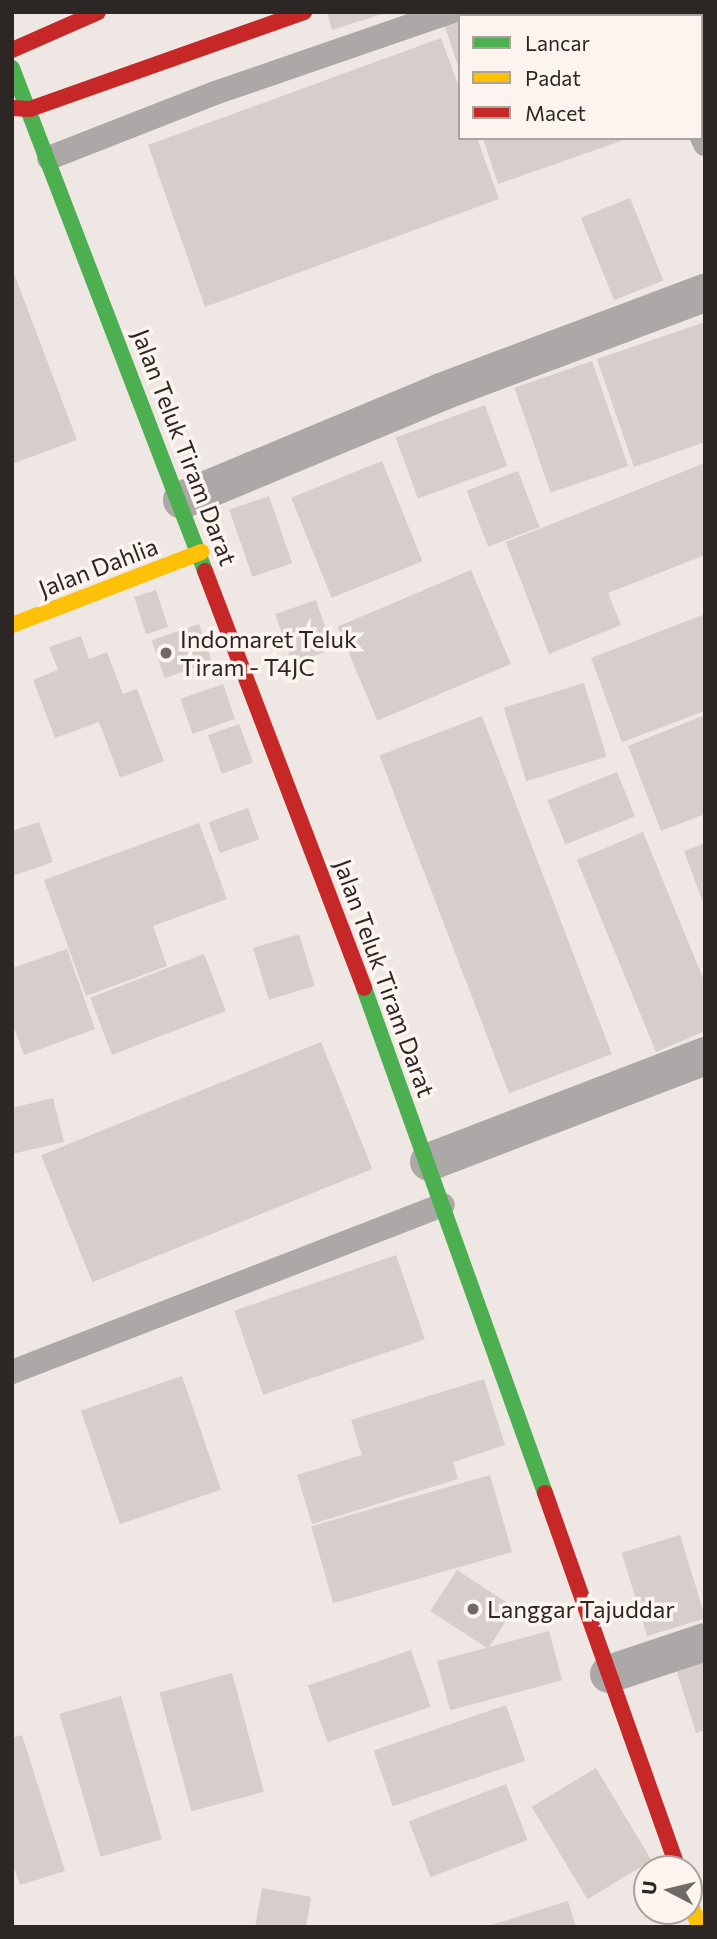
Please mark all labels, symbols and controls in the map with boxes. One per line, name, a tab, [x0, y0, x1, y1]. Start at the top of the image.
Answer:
legend	[458, 14, 703, 140]
text: Lancar	[525, 30, 590, 55]
text: Padat	[525, 65, 581, 90]
text: Macet	[525, 100, 586, 125]
street label: Jalan Teluk Tiram Darat	[127, 325, 243, 569]
street label: Jalan Dahlia	[34, 531, 162, 603]
place label: Indomaret Teluk Tiram - T4JC	[180, 625, 357, 681]
marker: Indomaret Teluk Tiram - T4JC	[158, 645, 174, 661]
street label: Jalan Teluk Tiram Darat	[329, 855, 441, 1101]
place label: Langgar Tajuddar	[487, 1595, 675, 1623]
marker: Langgar Tajuddar	[465, 1601, 481, 1617]
north arrow	[633, 1855, 703, 1925]
text: U	[636, 1879, 661, 1896]

